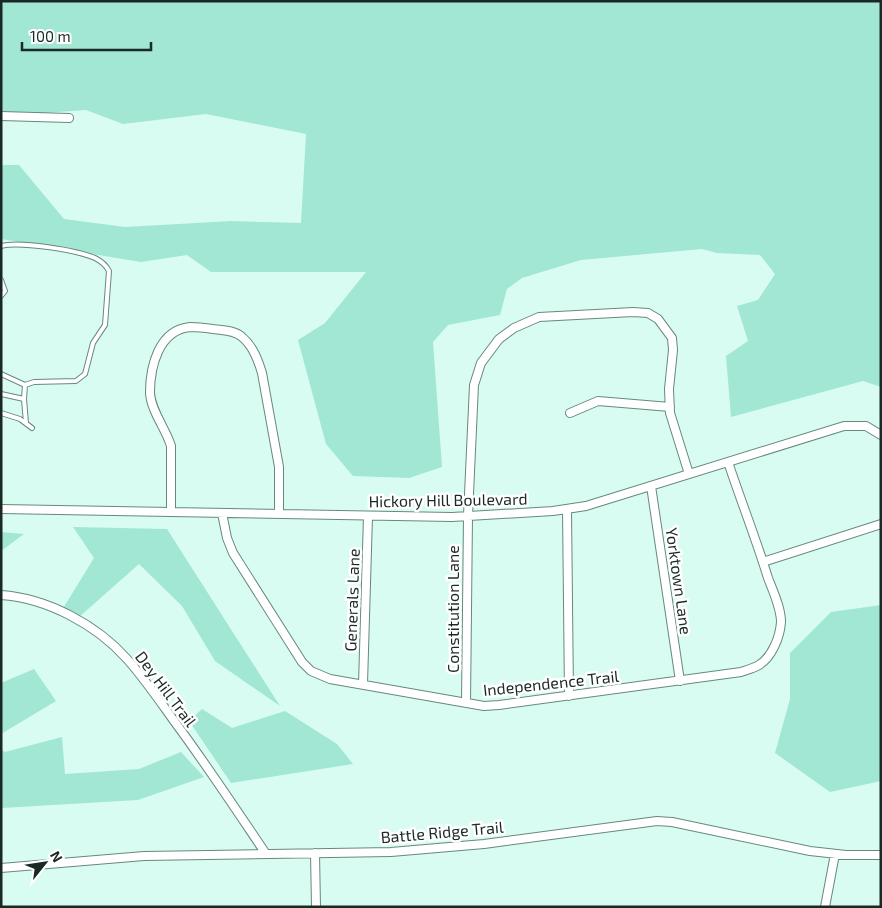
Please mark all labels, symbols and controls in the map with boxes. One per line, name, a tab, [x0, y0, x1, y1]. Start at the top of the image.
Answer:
scale bar	[22, 20, 151, 52]
text: 100 m	[30, 27, 71, 45]
street label: Hickory Hill Boulevard	[368, 489, 528, 510]
street label: Yorktown Lane	[663, 526, 696, 636]
street label: Constitution Lane	[443, 545, 462, 673]
street label: Generals Lane	[340, 548, 363, 652]
street label: Dey Hill Trail	[132, 647, 201, 730]
street label: Independence Trail	[482, 666, 620, 699]
street label: Battle Ridge Trail	[380, 817, 504, 846]
north arrow	[20, 838, 70, 888]
text: N	[47, 848, 67, 865]

